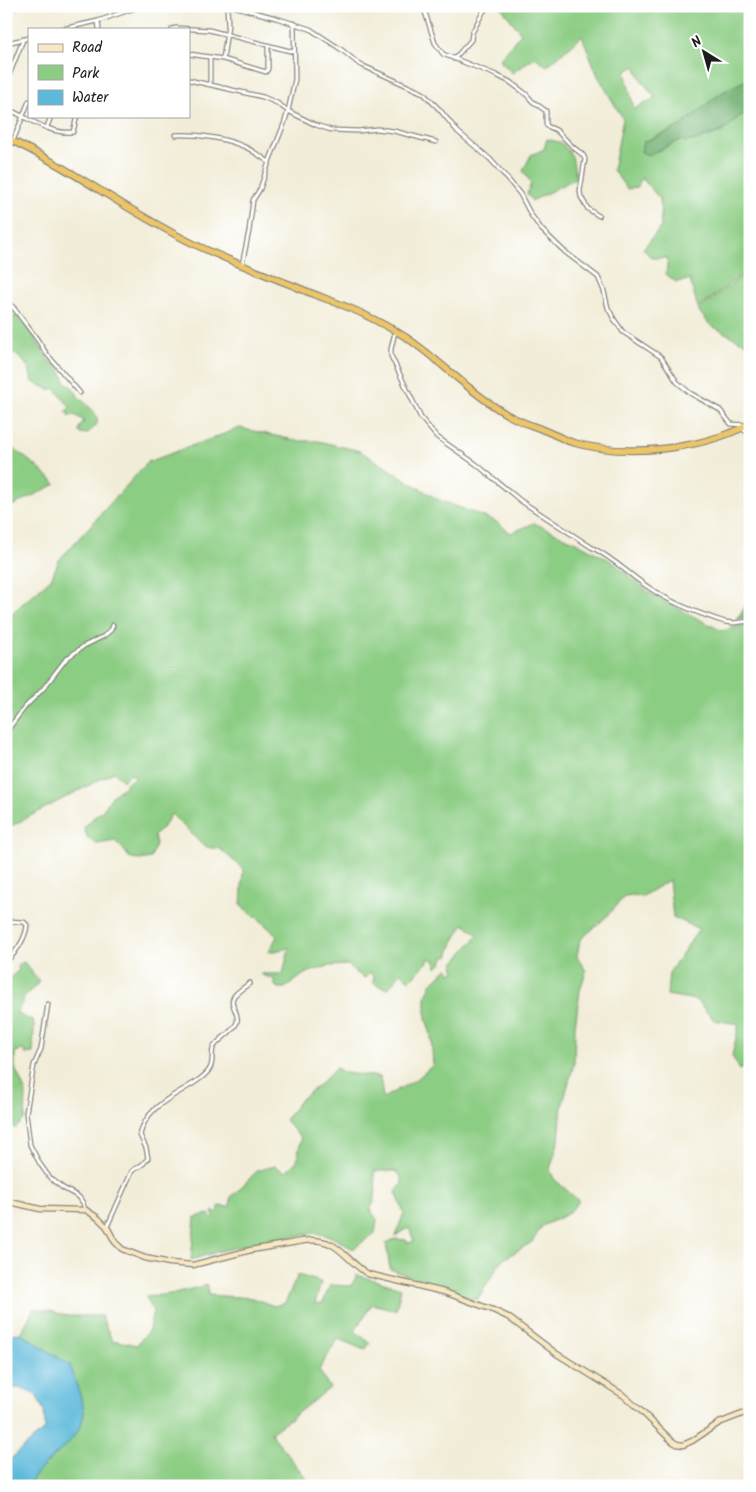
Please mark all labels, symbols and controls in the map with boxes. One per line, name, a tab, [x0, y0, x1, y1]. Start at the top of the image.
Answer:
legend	[28, 28, 190, 118]
north arrow	[678, 28, 728, 78]
text: N	[687, 31, 707, 54]
text: Road	[72, 36, 103, 60]
text: Park	[72, 62, 100, 86]
text: Water	[72, 86, 109, 110]

